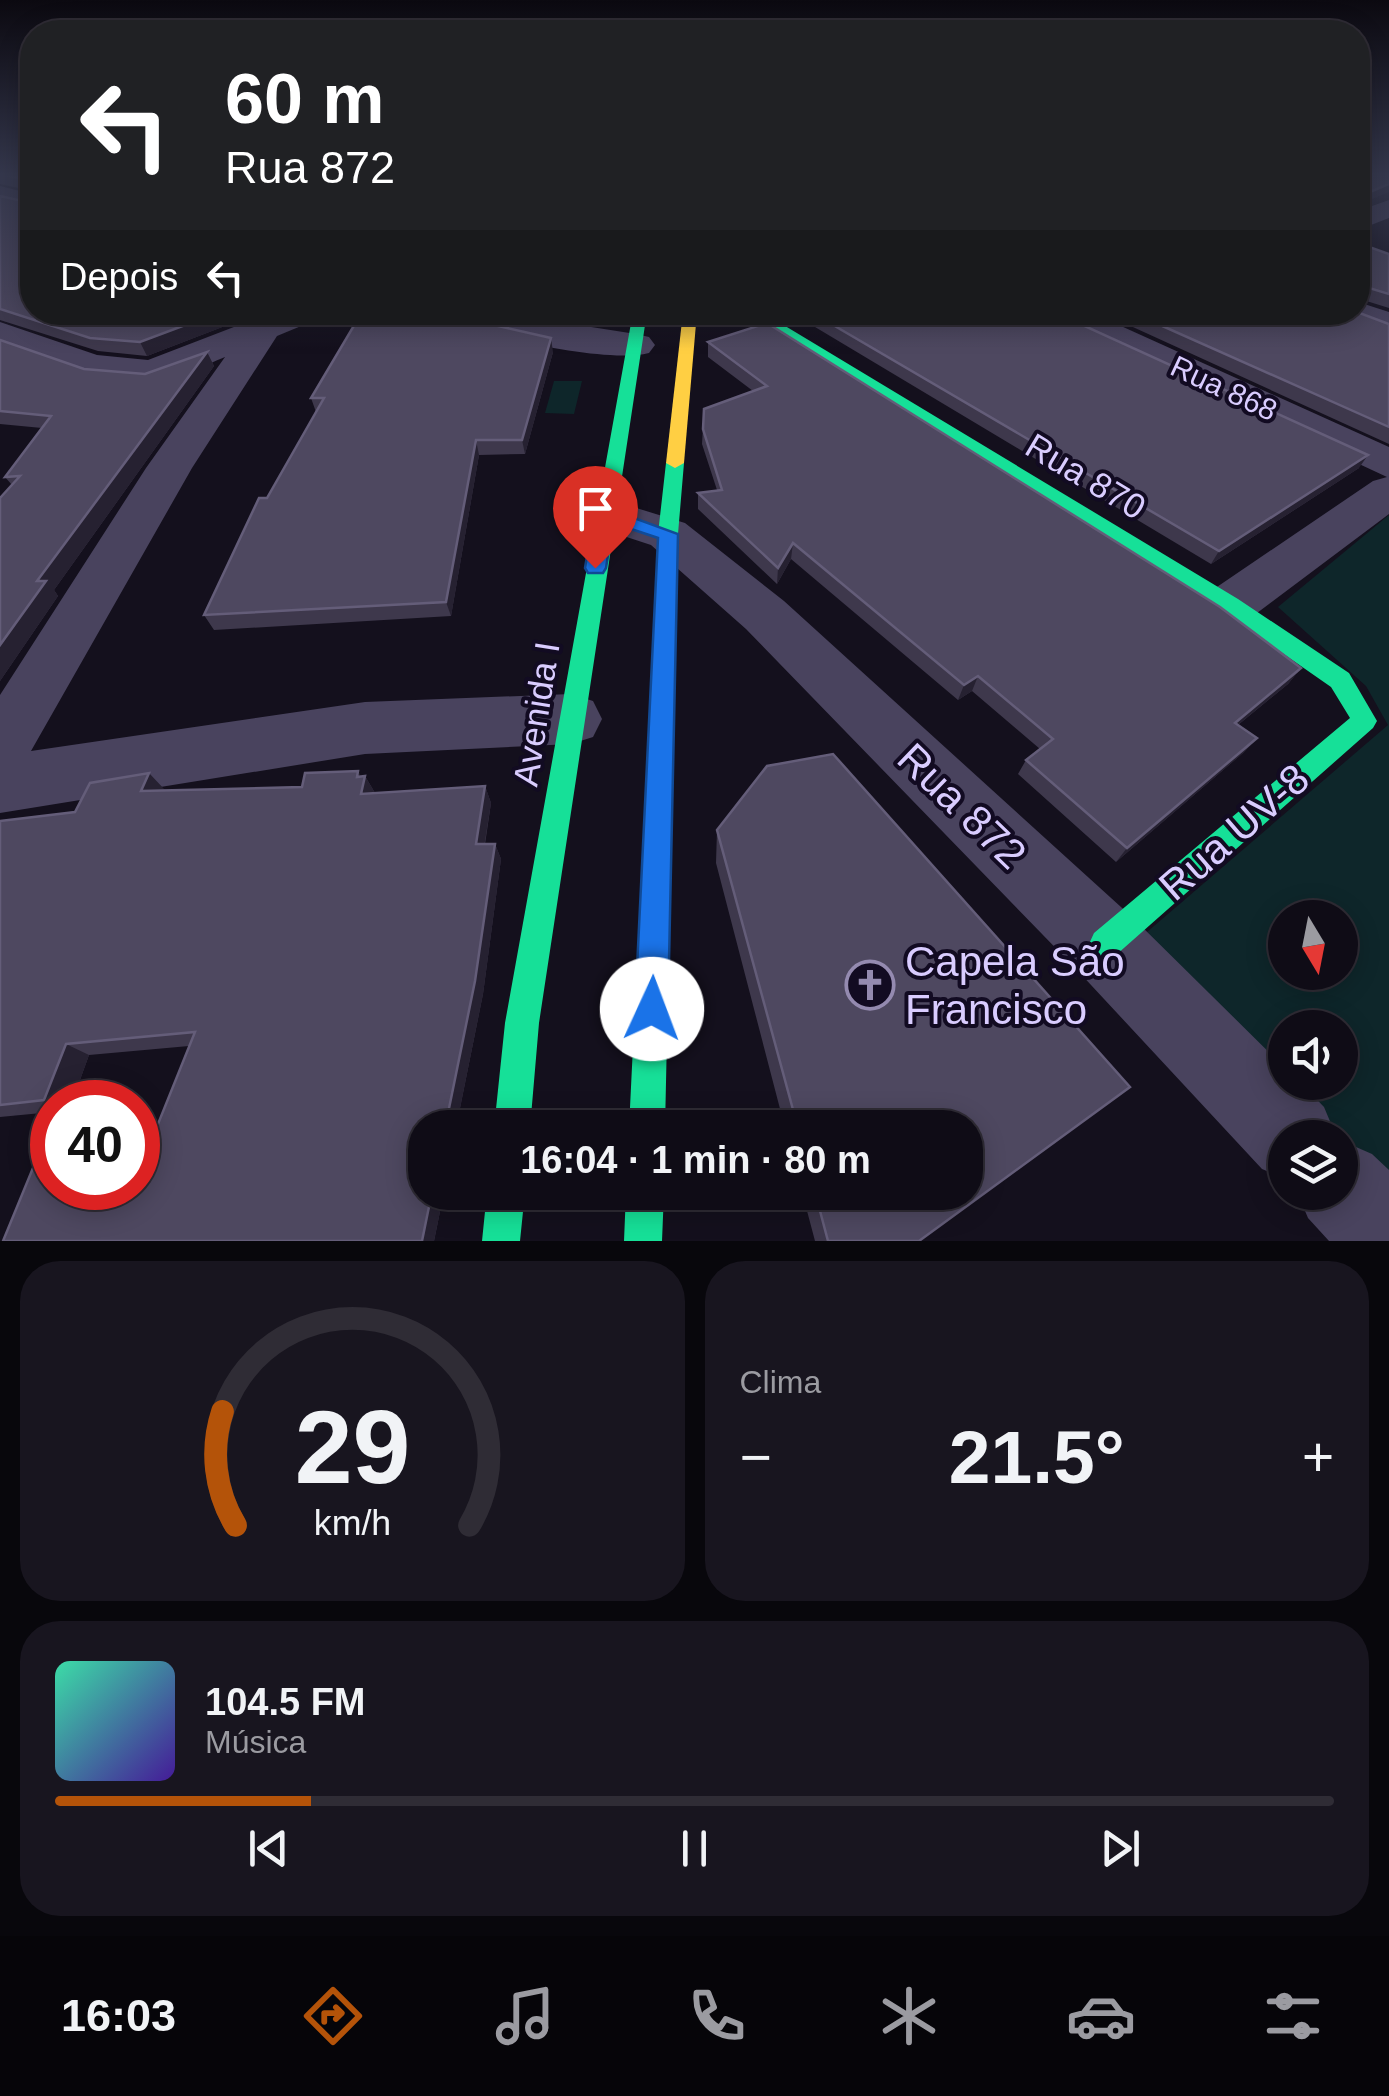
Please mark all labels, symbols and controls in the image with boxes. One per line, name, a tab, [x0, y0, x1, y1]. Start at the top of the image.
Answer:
icon: left	[60, 60, 190, 190]
text: 60 m	[225, 60, 385, 138]
text: Rua 872	[225, 142, 395, 193]
icon: left	[198, 250, 253, 305]
text: Depois	[60, 256, 178, 298]
street label: Rua 868	[1166, 349, 1282, 427]
street label: Rua 870	[1019, 425, 1153, 527]
pin	[553, 466, 638, 569]
icon: arrive	[568, 481, 623, 536]
street label: Avenida I	[505, 639, 567, 789]
street label: Rua 872	[889, 734, 1035, 878]
street label: Rua UV-8	[1150, 755, 1318, 909]
north arrow	[1268, 900, 1358, 990]
map controls	[1268, 900, 1358, 1210]
place label: Capela São Francisco	[905, 938, 1125, 1033]
position arrow	[600, 957, 704, 1061]
church icon: Capela São Francisco	[844, 959, 896, 1011]
button: sound	[1268, 1010, 1358, 1100]
speed limit sign: 40	[30, 1080, 160, 1210]
button: layers	[1268, 1120, 1358, 1210]
text: 16:04 · 1 min · 80 m	[520, 1139, 871, 1181]
text: Clima	[740, 1364, 821, 1400]
text: 29	[294, 1389, 410, 1505]
text: 21.5°	[949, 1415, 1125, 1499]
text: −	[740, 1426, 772, 1488]
text: +	[1302, 1426, 1334, 1488]
text: km/h	[314, 1503, 391, 1543]
text: 104.5 FM	[205, 1681, 366, 1723]
text: Música	[205, 1724, 306, 1760]
icon: previous	[241, 1821, 296, 1876]
icon: pause	[667, 1821, 722, 1876]
icon: next	[1093, 1821, 1148, 1876]
icon: directions	[298, 1981, 368, 2051]
icon: music	[490, 1981, 560, 2051]
icon: phone	[682, 1981, 752, 2051]
icon: climate	[874, 1981, 944, 2051]
icon: car	[1066, 1981, 1136, 2051]
icon: filters	[1258, 1981, 1328, 2051]
text: 16:03	[61, 1990, 176, 2041]

